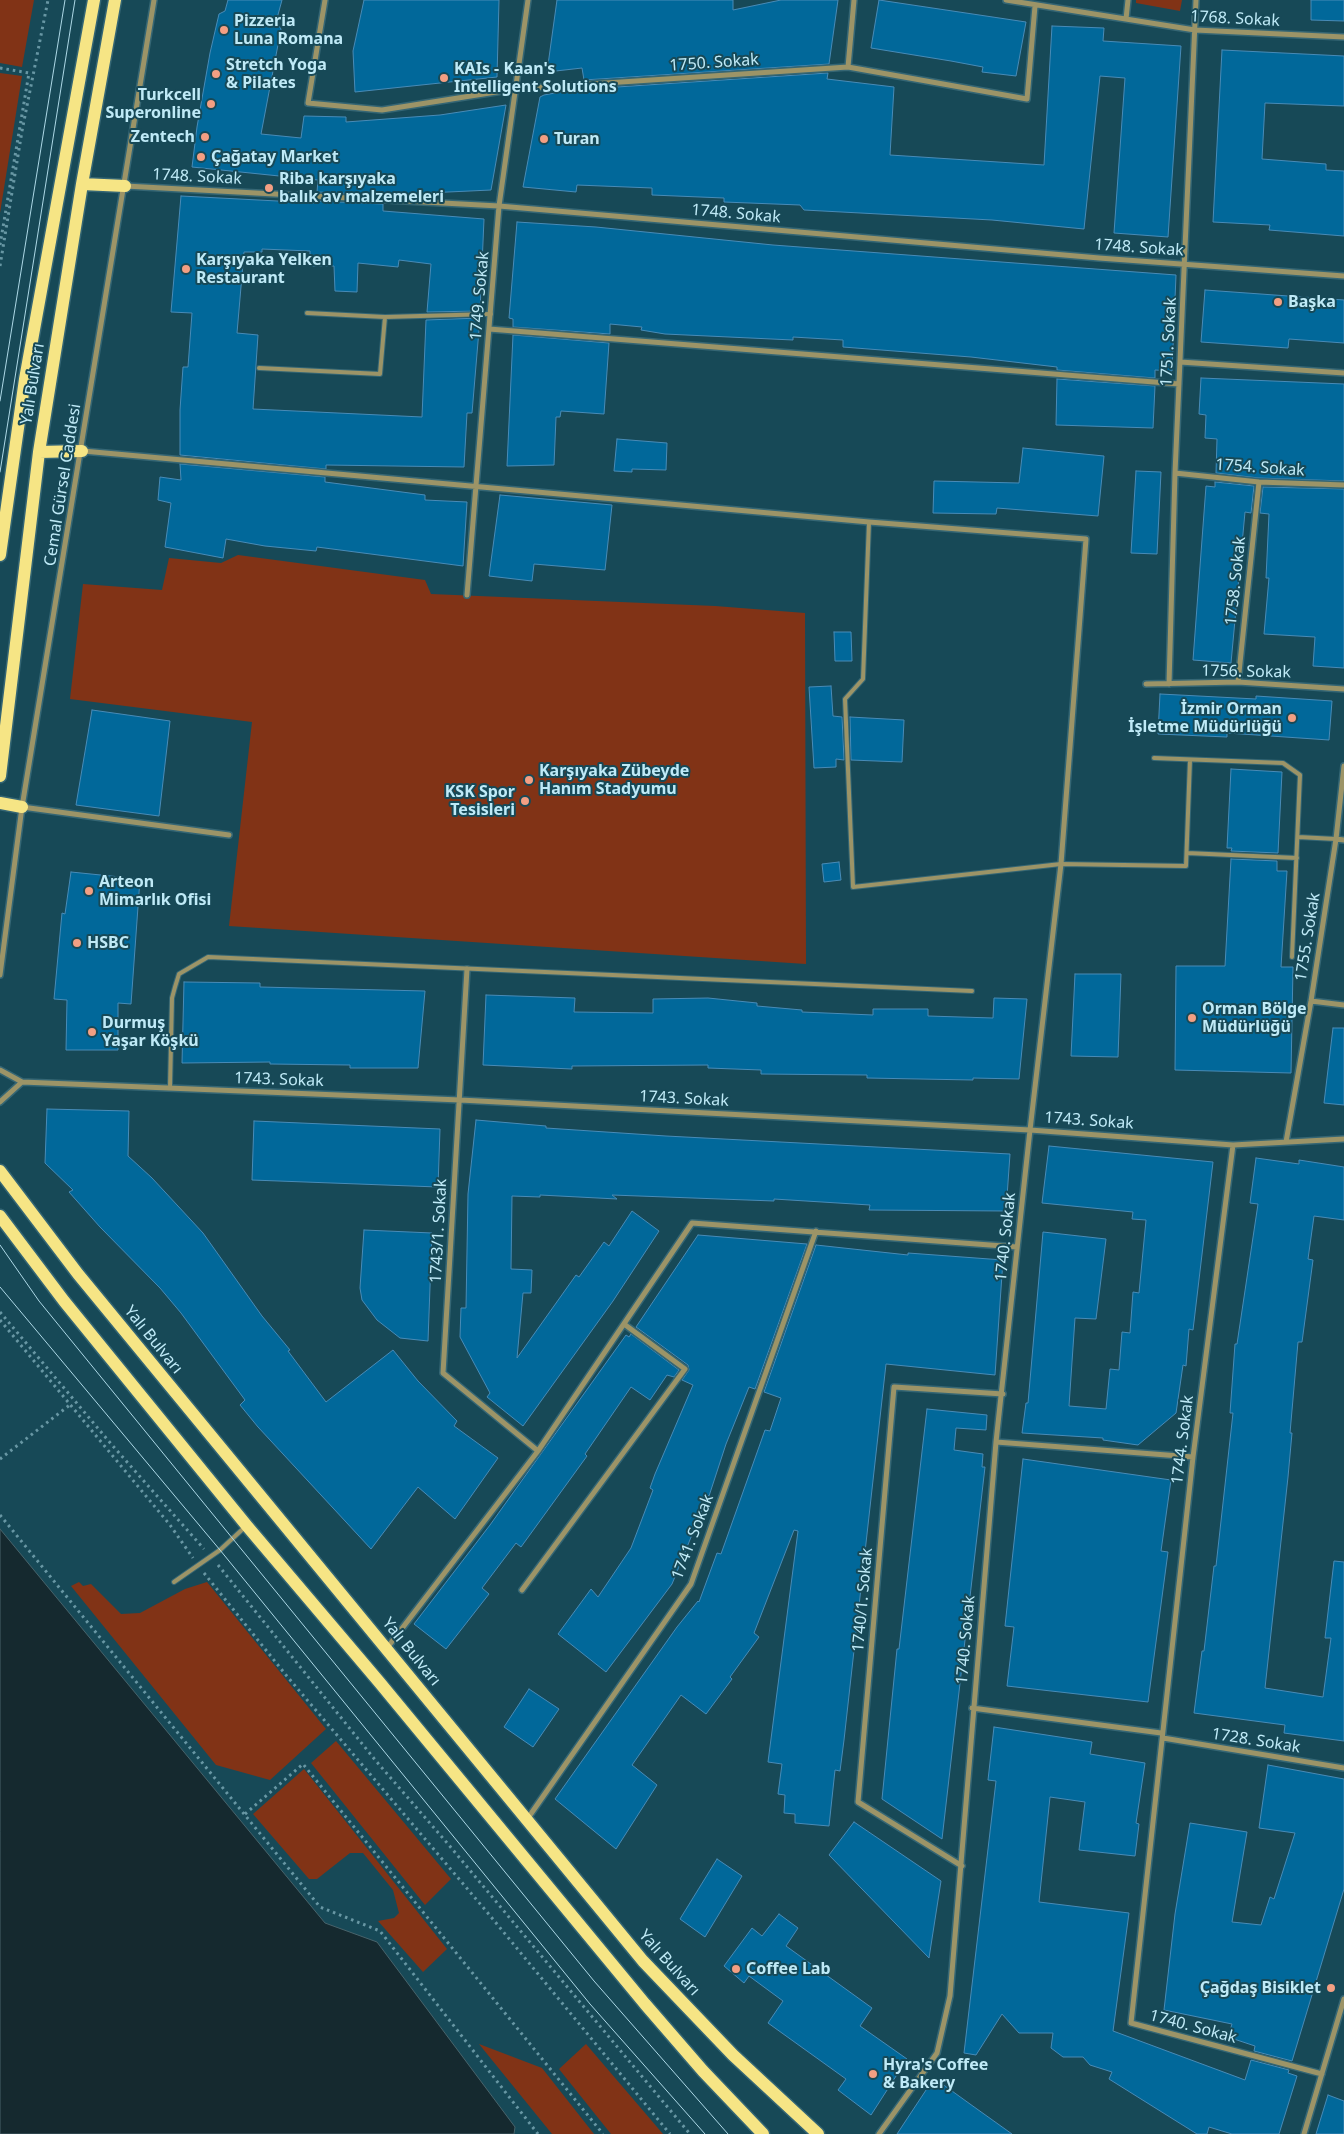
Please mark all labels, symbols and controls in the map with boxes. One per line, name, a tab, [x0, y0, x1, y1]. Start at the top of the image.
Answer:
street label: 1768. Sokak	[1190, 7, 1280, 31]
place label: Pizzeria Luna Romana	[234, 11, 343, 49]
marker: Pizzeria Luna Romana	[218, 24, 230, 36]
street label: 1750. Sokak	[669, 50, 759, 76]
place label: Stretch Yoga & Pilates	[226, 55, 327, 93]
place label: KAIs - Kaan's Intelligent Solutions	[454, 59, 617, 97]
marker: Stretch Yoga & Pilates	[210, 68, 222, 80]
marker: KAIs - Kaan's Intelligent Solutions	[438, 72, 450, 84]
place label: Turkcell Superonline	[105, 85, 201, 123]
marker: Turkcell Superonline	[205, 98, 217, 110]
place label: Zentech	[131, 127, 195, 147]
place label: Turan	[554, 129, 600, 149]
marker: Zentech	[199, 131, 211, 143]
marker: Turan	[538, 133, 550, 145]
place label: Çağatay Market	[211, 147, 339, 167]
marker: Çağatay Market	[195, 151, 207, 163]
street label: 1748. Sokak	[152, 165, 242, 189]
place label: Riba karşıyaka balık av malzemeleri	[279, 169, 444, 207]
marker: Riba karşıyaka balık av malzemeleri	[263, 182, 275, 194]
street label: 1748. Sokak	[691, 201, 781, 227]
street label: 1748. Sokak	[1094, 235, 1184, 261]
place label: Karşıyaka Yelken Restaurant	[196, 250, 332, 288]
street label: 1749. Sokak	[467, 251, 493, 341]
marker: Karşıyaka Yelken Restaurant	[180, 263, 192, 275]
place label: Başka	[1288, 292, 1336, 312]
marker: Başka	[1272, 296, 1284, 308]
street label: 1751. Sokak	[1157, 297, 1181, 387]
street label: Yalı Bulvarı	[17, 342, 49, 426]
street label: Cemal Gürsel Caddesi	[41, 402, 85, 568]
street label: 1754. Sokak	[1215, 455, 1305, 481]
street label: 1758. Sokak	[1222, 535, 1250, 627]
street label: 1756. Sokak	[1201, 662, 1291, 682]
place label: İzmir Orman İşletme Müdürlüğü	[1128, 699, 1282, 737]
marker: İzmir Orman İşletme Müdürlüğü	[1286, 712, 1298, 724]
place label: Karşıyaka Zübeyde Hanım Stadyumu	[539, 761, 689, 799]
marker: Karşıyaka Zübeyde Hanım Stadyumu	[523, 774, 535, 786]
place label: KSK Spor Tesisleri	[445, 782, 515, 820]
marker: KSK Spor Tesisleri	[519, 795, 531, 807]
place label: Arteon Mimarlık Ofisi	[99, 872, 211, 910]
marker: Arteon Mimarlık Ofisi	[83, 885, 95, 897]
street label: 1755. Sokak	[1292, 891, 1324, 983]
place label: HSBC	[87, 933, 129, 953]
marker: HSBC	[71, 937, 83, 949]
place label: Orman Bölge Müdürlüğü	[1202, 999, 1307, 1037]
marker: Orman Bölge Müdürlüğü	[1186, 1012, 1198, 1024]
place label: Durmuş Yaşar Köşkü	[102, 1013, 199, 1051]
marker: Durmuş Yaşar Köşkü	[86, 1026, 98, 1038]
street label: 1743. Sokak	[234, 1069, 324, 1091]
street label: 1743. Sokak	[639, 1087, 729, 1111]
street label: 1743. Sokak	[1044, 1108, 1134, 1134]
street label: 1743/1. Sokak	[427, 1178, 451, 1284]
street label: 1740. Sokak	[992, 1191, 1020, 1283]
street label: Yalı Bulvarı	[120, 1302, 186, 1378]
street label: 1744. Sokak	[1168, 1394, 1198, 1486]
street label: 1741. Sokak	[668, 1492, 718, 1582]
street label: 1740/1. Sokak	[849, 1547, 877, 1653]
street label: 1740. Sokak	[953, 1595, 979, 1685]
street label: Yalı Bulvarı	[378, 1614, 444, 1690]
street label: 1728. Sokak	[1210, 1725, 1302, 1757]
street label: Yalı Bulvarı	[634, 1926, 704, 2000]
place label: Coffee Lab	[746, 1959, 831, 1979]
marker: Coffee Lab	[730, 1963, 742, 1975]
place label: Çağdaş Bisiklet	[1200, 1978, 1321, 1998]
marker: Çağdaş Bisiklet	[1325, 1982, 1337, 1994]
street label: 1740. Sokak	[1147, 2006, 1239, 2048]
place label: Hyra's Coffee & Bakery	[883, 2055, 988, 2093]
marker: Hyra's Coffee & Bakery	[867, 2068, 879, 2080]

